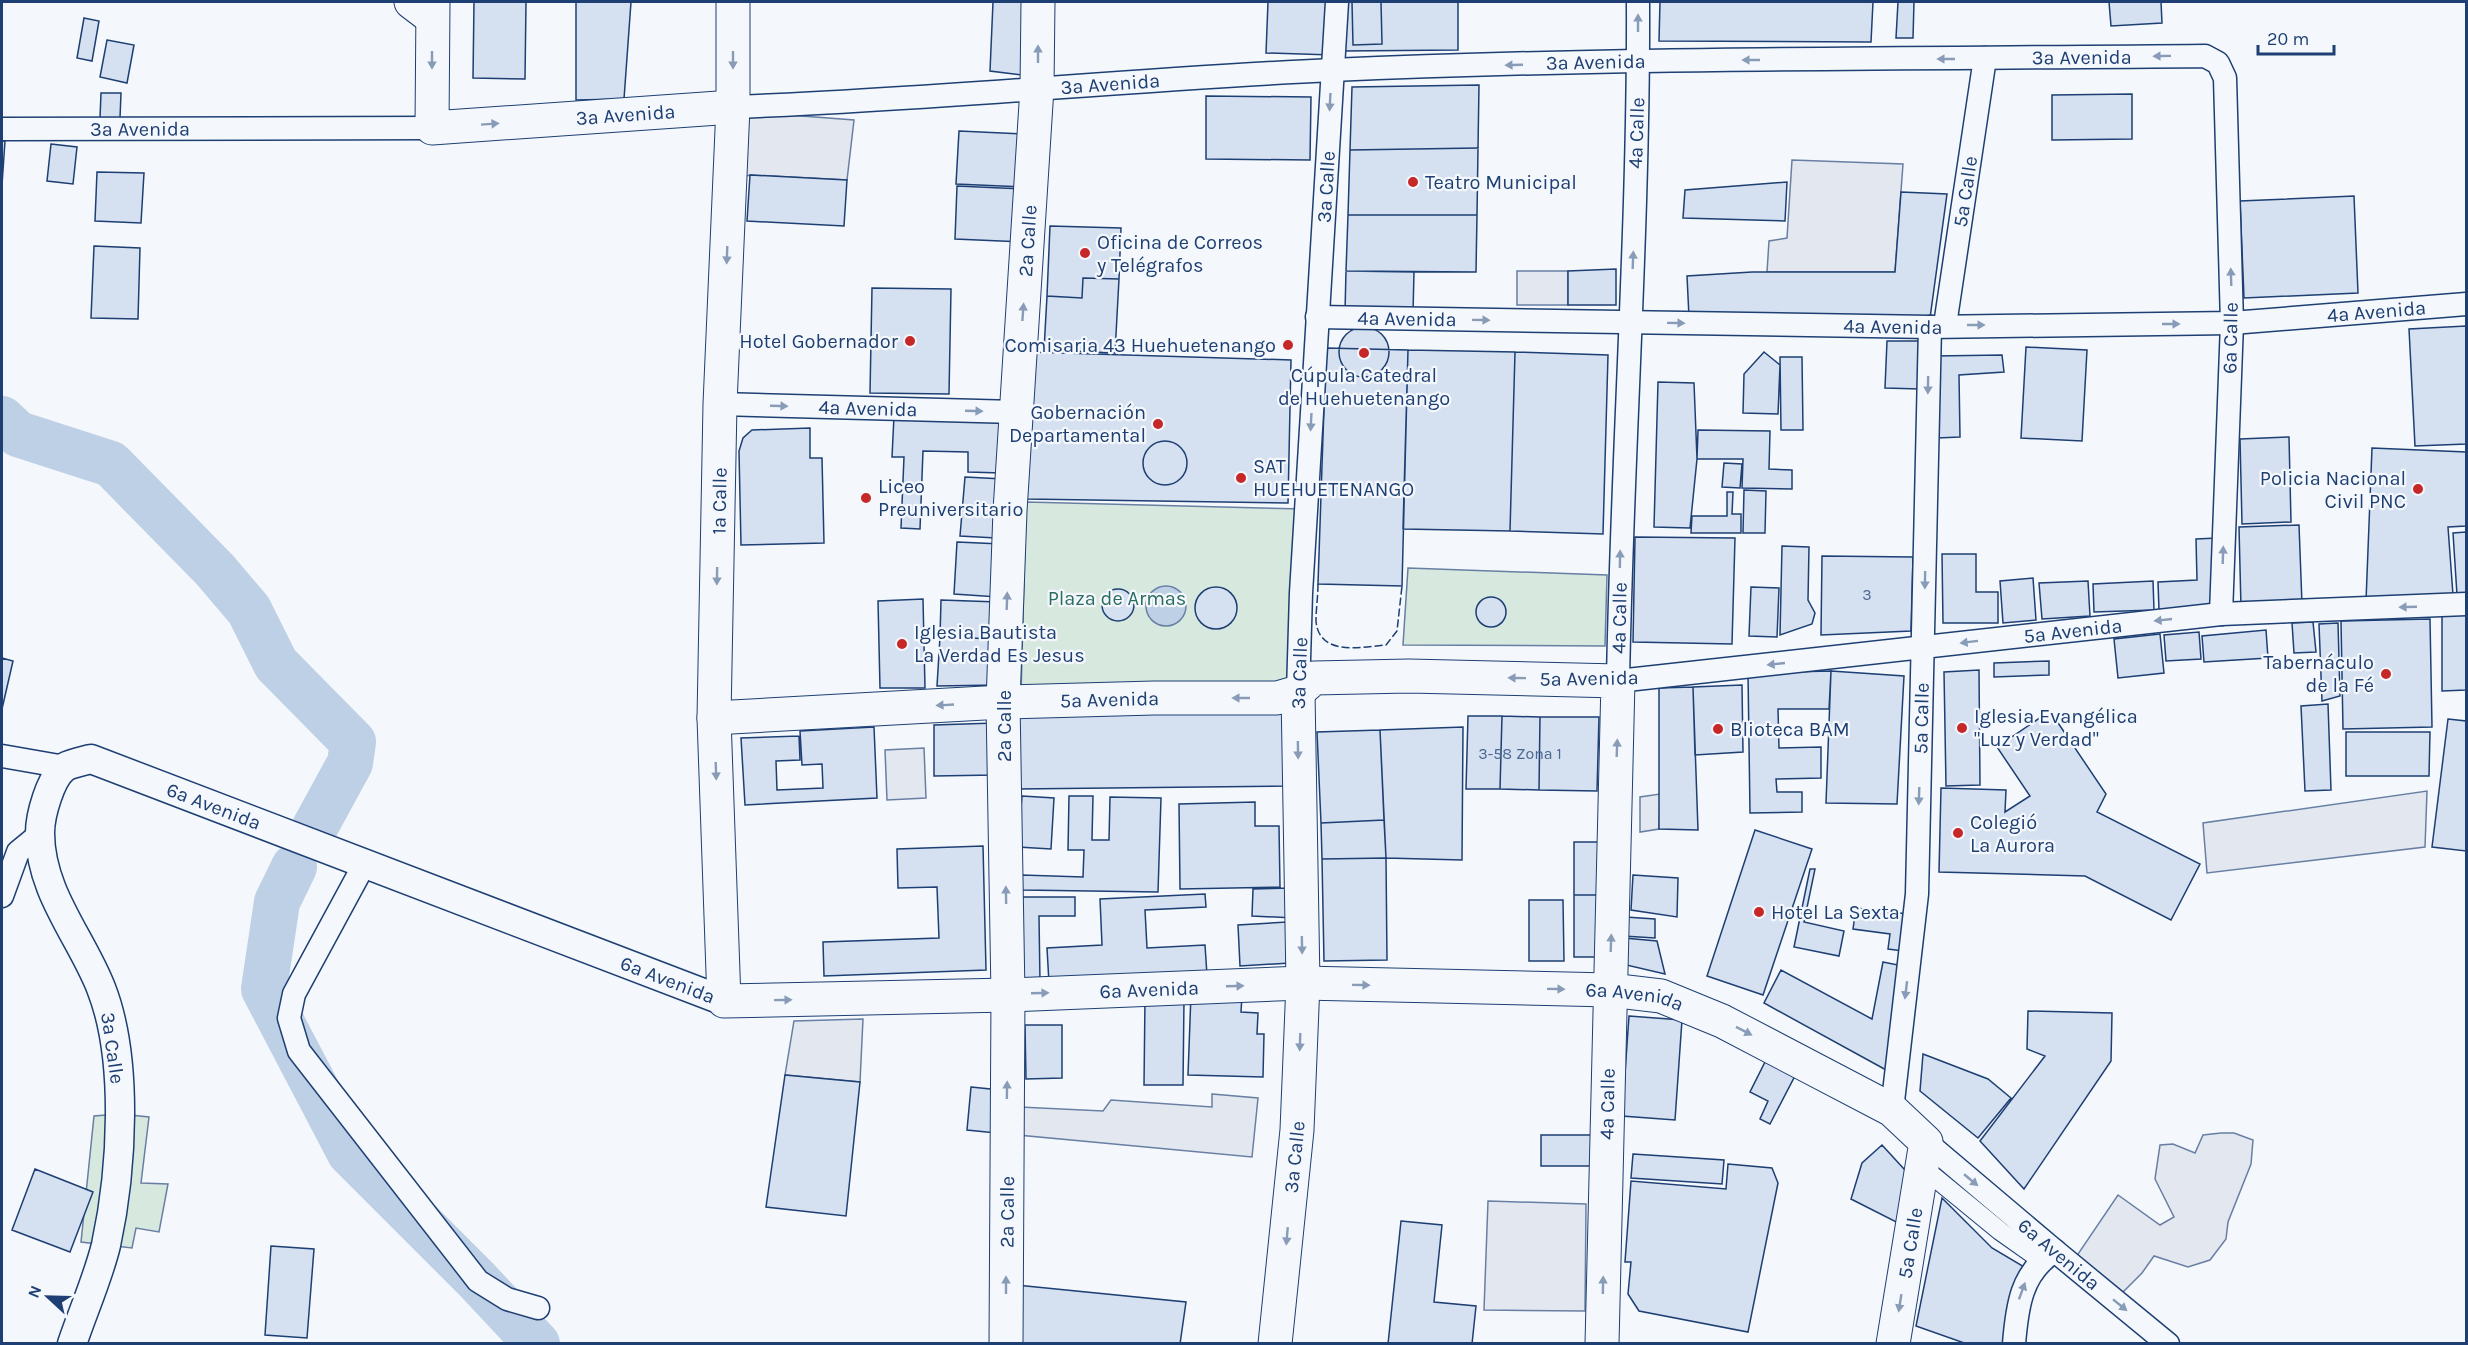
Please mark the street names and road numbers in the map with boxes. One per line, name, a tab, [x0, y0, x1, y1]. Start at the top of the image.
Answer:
street label: 3a Avenida	[2032, 46, 2132, 69]
street label: 3a Avenida	[1546, 50, 1646, 75]
street label: 3a Avenida	[1060, 69, 1161, 99]
street label: 4a Calle	[1624, 97, 1649, 169]
street label: 3a Avenida	[575, 100, 676, 130]
street label: 3a Avenida	[90, 118, 190, 141]
street label: 3a Calle	[1313, 150, 1340, 224]
street label: 5a Calle	[1949, 154, 1982, 229]
street label: 2a Calle	[1014, 204, 1042, 277]
street label: 4a Avenida	[2326, 296, 2427, 327]
street label: 6a Calle	[2218, 302, 2243, 374]
street label: 4a Avenida	[1357, 307, 1457, 331]
street label: 4a Avenida	[1843, 315, 1943, 339]
street label: 4a Avenida	[818, 396, 918, 421]
street label: 1a Calle	[707, 467, 732, 535]
street label: 4a Calle	[1607, 582, 1632, 654]
street label: 5a Avenida	[2022, 614, 2124, 648]
street label: 3a Calle	[1287, 636, 1312, 710]
street label: 5a Avenida	[1539, 666, 1639, 691]
street label: 5a Calle	[1909, 682, 1934, 755]
street label: 5a Avenida	[1060, 687, 1160, 712]
street label: 2a Calle	[993, 690, 1016, 762]
street label: 6a Avenida	[163, 778, 264, 835]
street label: 6a Avenida	[617, 951, 718, 1009]
street label: 6a Avenida	[1099, 976, 1200, 1003]
street label: 6a Avenida	[1585, 978, 1687, 1016]
street label: 3a Calle	[96, 1011, 129, 1085]
street label: 4a Calle	[1595, 1068, 1620, 1140]
street label: 3a Calle	[1280, 1121, 1309, 1194]
street label: 2a Calle	[996, 1176, 1019, 1248]
street label: 5a Calle	[1894, 1206, 1927, 1280]
street label: 6a Avenida	[2013, 1214, 2104, 1295]

